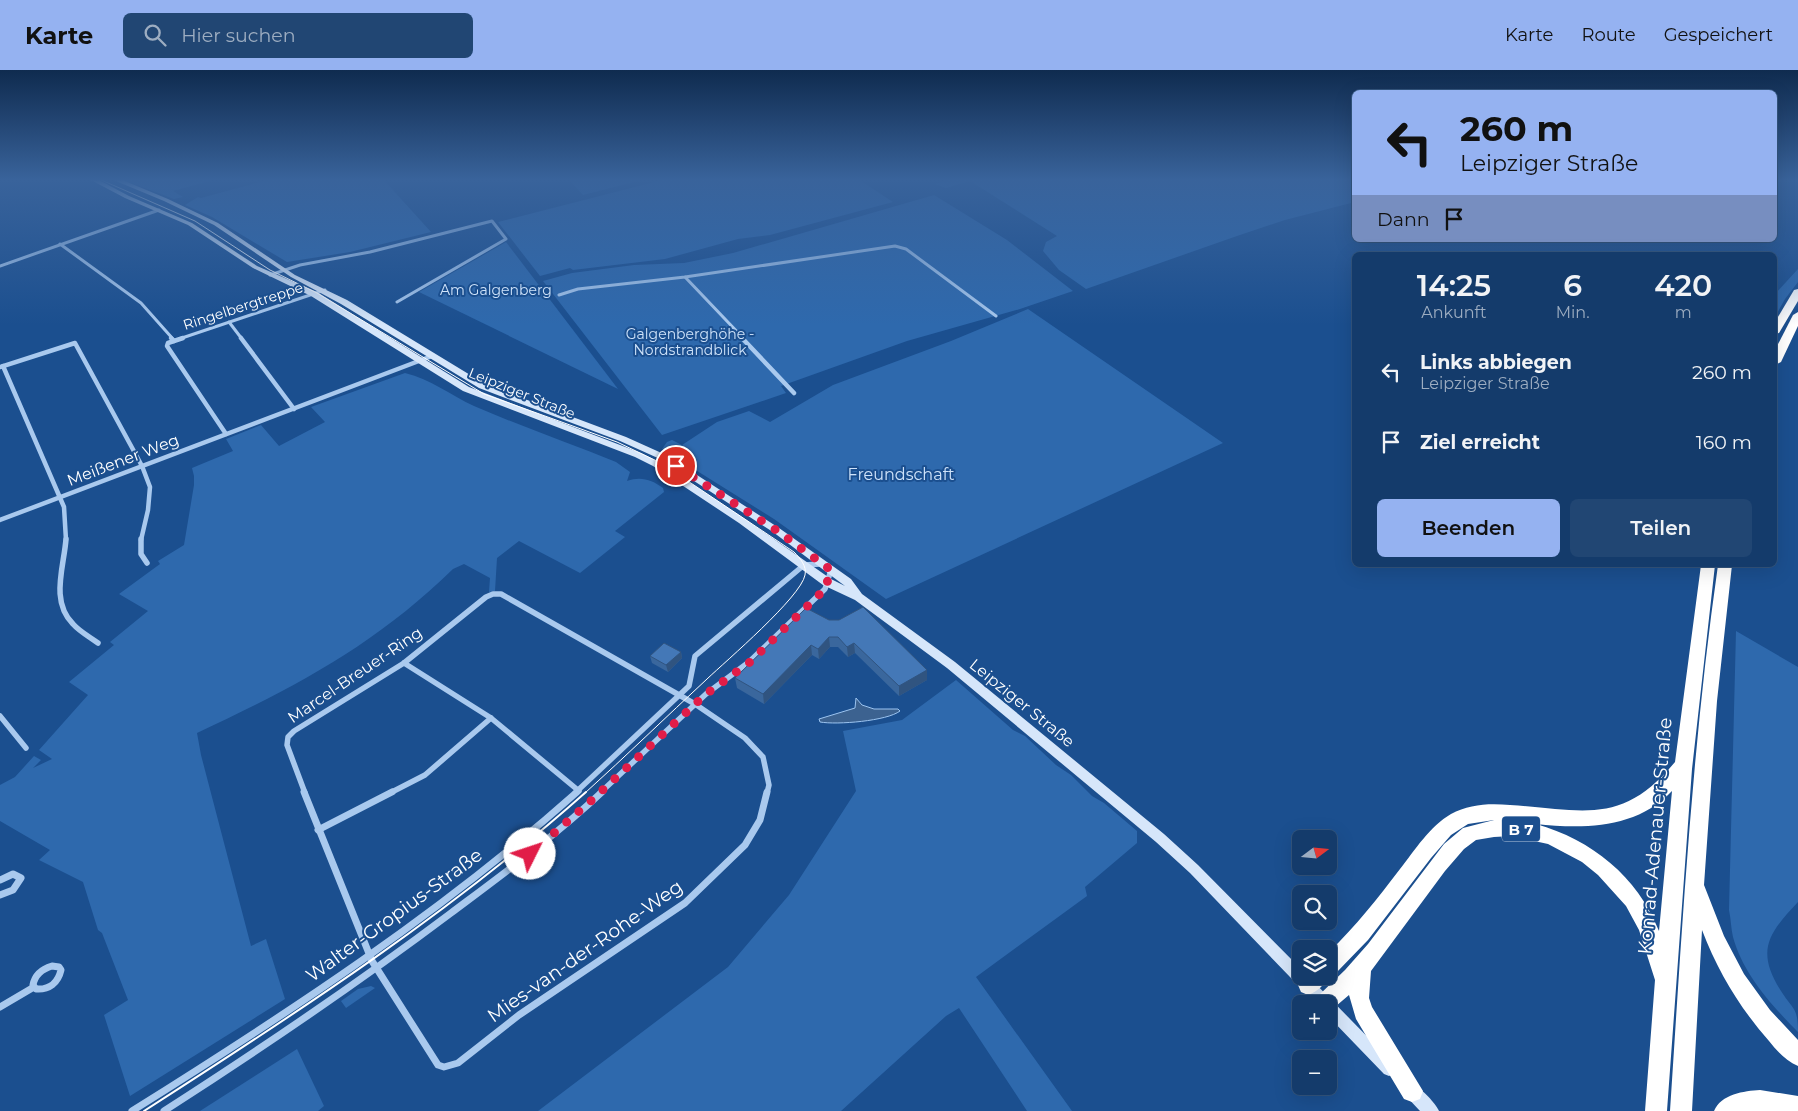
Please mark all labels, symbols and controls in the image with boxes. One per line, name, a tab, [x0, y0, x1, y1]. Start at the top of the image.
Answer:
search box	[123, 13, 473, 58]
text: Karte	[25, 21, 93, 50]
icon: search	[141, 21, 169, 49]
text: Hier suchen	[181, 24, 296, 47]
text: Karte	[1505, 24, 1553, 46]
text: Route	[1581, 24, 1636, 46]
text: Gespeichert	[1664, 24, 1773, 46]
text: 260 m	[1460, 107, 1573, 150]
icon: left	[1377, 110, 1442, 175]
text: Leipziger Straße	[1460, 150, 1638, 177]
icon: arrive	[1440, 205, 1468, 233]
text: Dann	[1377, 208, 1430, 231]
text: 14:25	[1417, 267, 1491, 304]
text: 6	[1563, 267, 1582, 304]
text: 420	[1654, 267, 1712, 304]
street label: Ringelbergtreppe	[181, 278, 305, 334]
park label: Am Galgenberg	[440, 281, 552, 299]
text: Ankunft	[1421, 303, 1486, 322]
text: Min.	[1556, 303, 1590, 322]
text: m	[1675, 303, 1692, 322]
park label: Galgenberghöhe - Nordstrandblick	[626, 325, 754, 359]
text: Links abbiegen	[1420, 351, 1572, 374]
icon: left	[1377, 358, 1405, 386]
text: 260 m	[1692, 361, 1752, 384]
street label: Leipziger Straße	[466, 363, 578, 423]
text: Leipziger Straße	[1420, 374, 1550, 393]
icon: arrive	[1377, 428, 1405, 456]
street label: Meißener Weg	[64, 430, 182, 490]
text: Ziel erreicht	[1420, 431, 1540, 454]
text: 160 m	[1696, 431, 1752, 454]
pin	[655, 445, 697, 487]
icon: arrive	[662, 452, 690, 480]
park label: Freundschaft	[847, 465, 955, 484]
button: Beenden	[1377, 499, 1560, 557]
button: Teilen	[1570, 499, 1752, 557]
street label: Marcel-Breuer-Ring	[284, 623, 426, 727]
street label: Leipziger Straße	[966, 655, 1078, 751]
street label: Konrad-Adenauer-Straße	[1633, 717, 1677, 955]
road number: B 7	[1502, 816, 1540, 842]
position arrow	[503, 827, 555, 879]
north arrow	[1292, 830, 1338, 875]
map controls	[1292, 830, 1337, 1095]
street label: Walter-Gropius-Straße	[301, 843, 487, 987]
street label: Mies-van-der-Rohe-Weg	[483, 875, 687, 1027]
button: search	[1292, 885, 1337, 930]
button: layers	[1292, 940, 1337, 985]
button: +	[1292, 995, 1337, 1040]
button: −	[1292, 1050, 1337, 1095]

